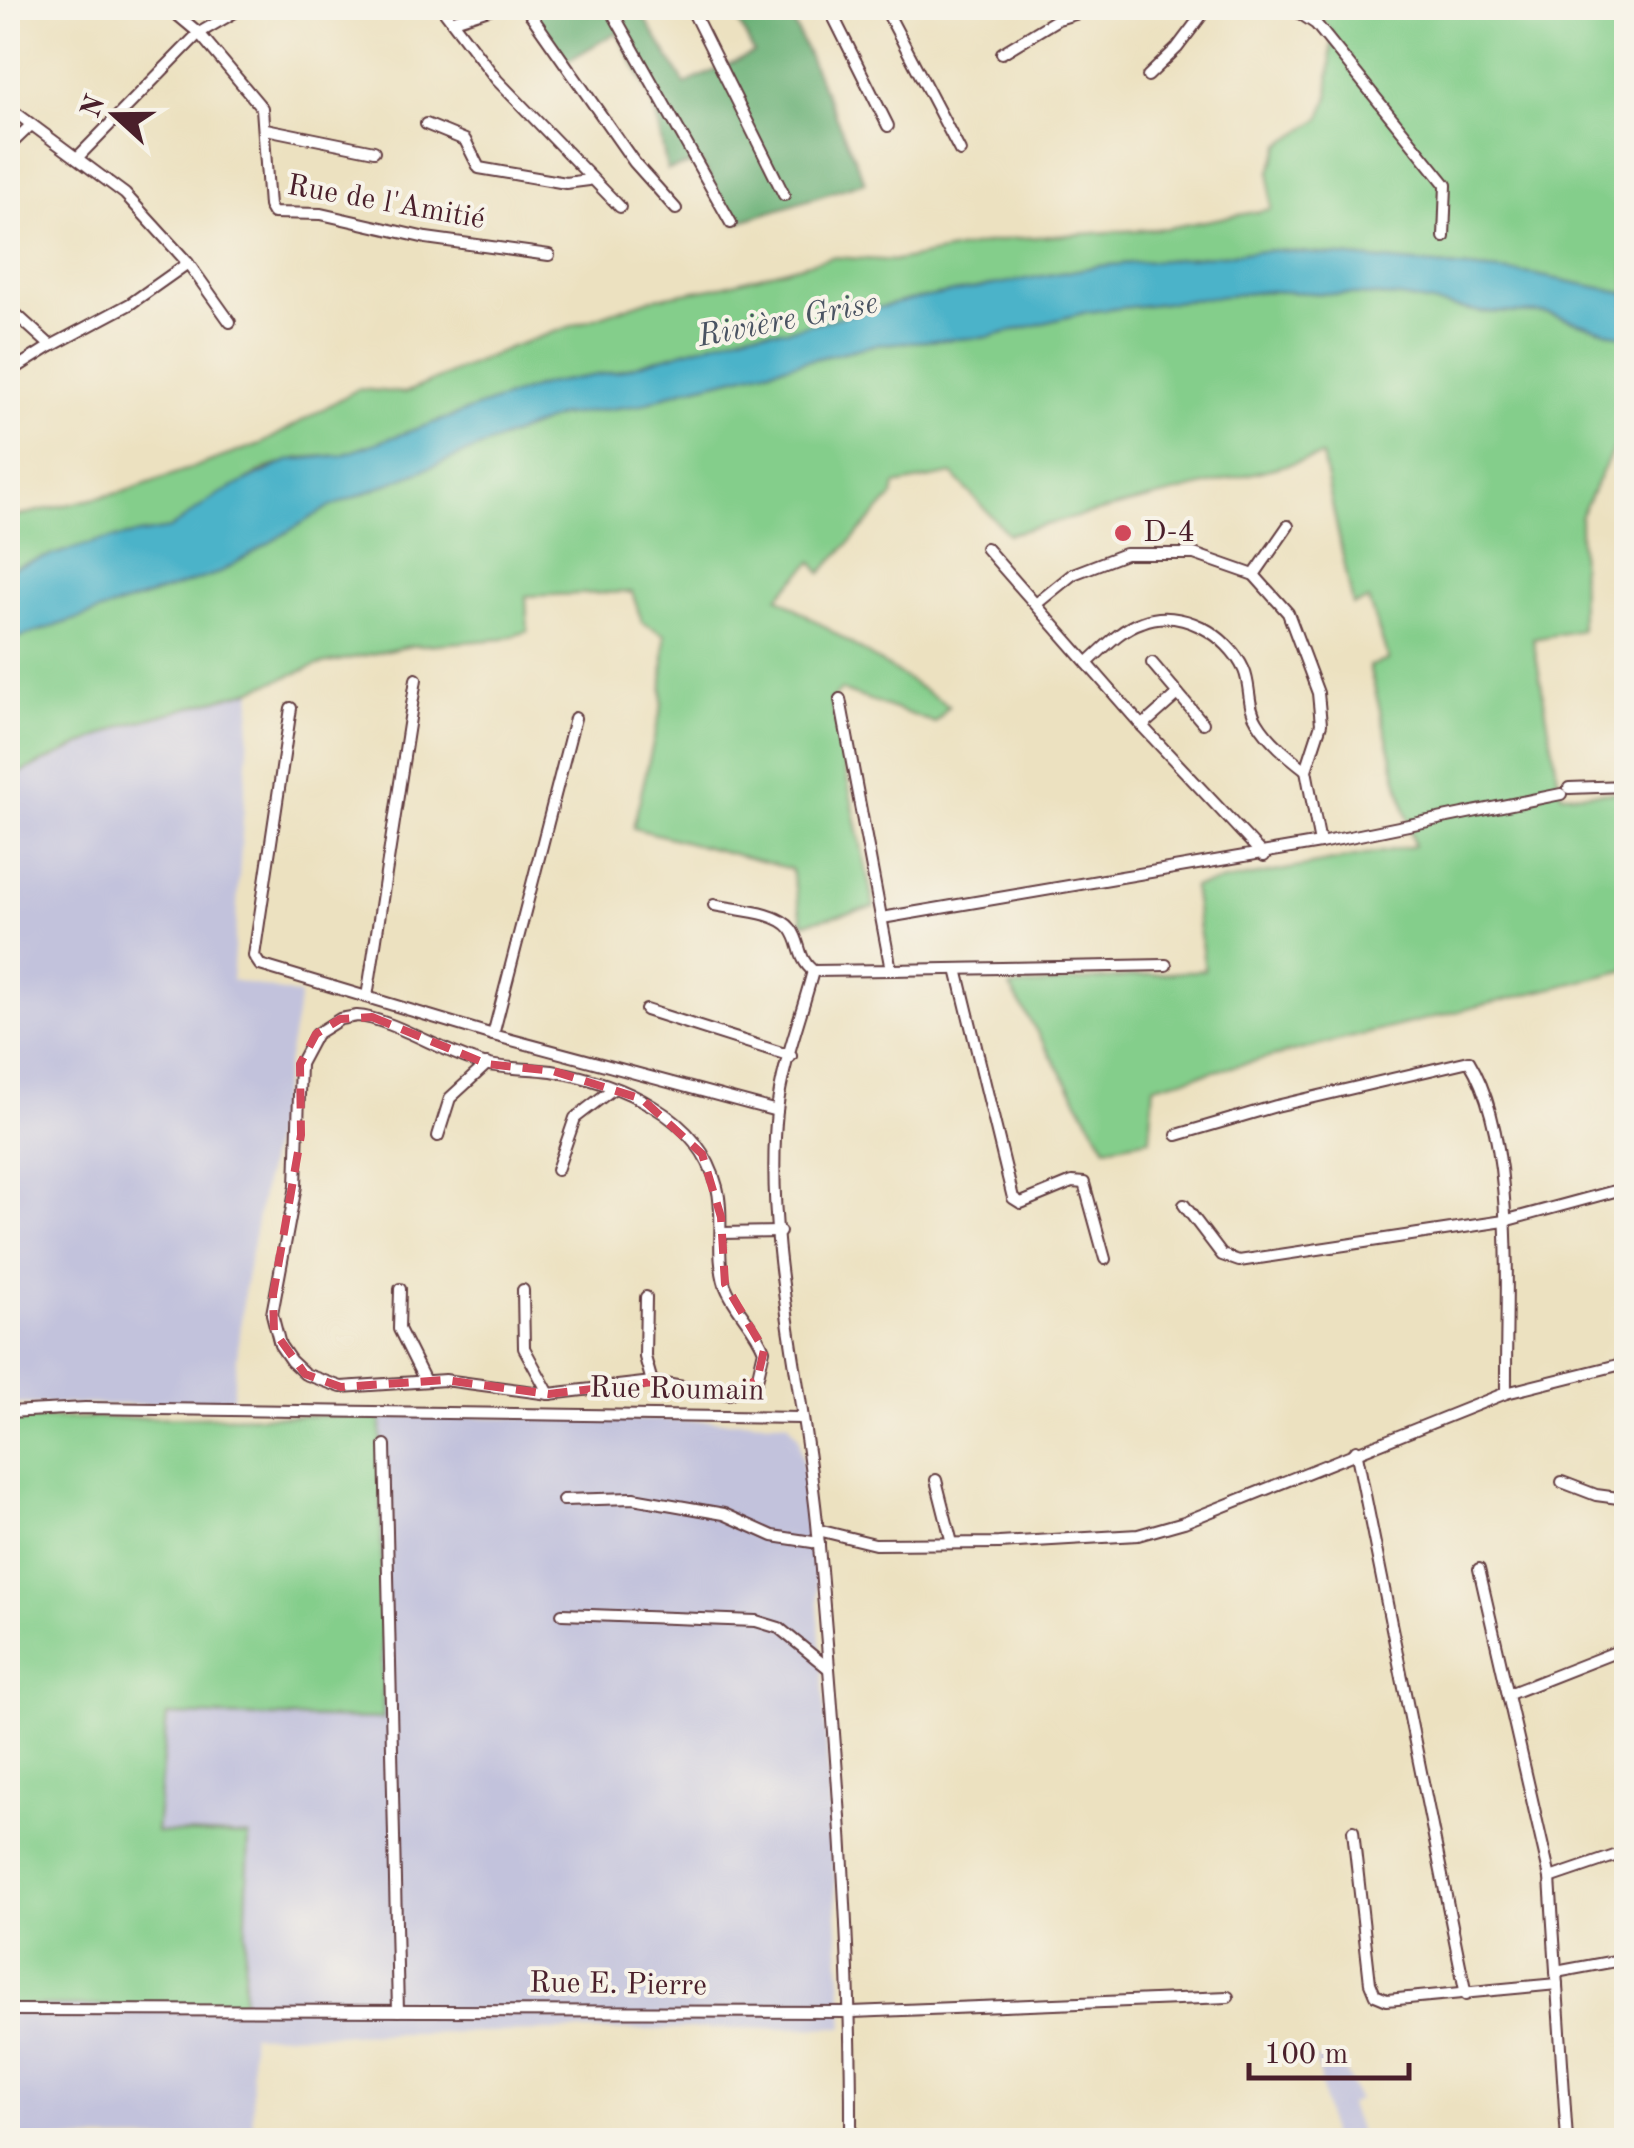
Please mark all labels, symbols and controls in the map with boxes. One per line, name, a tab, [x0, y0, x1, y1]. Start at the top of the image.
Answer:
north arrow	[65, 65, 165, 165]
text: N	[78, 92, 112, 122]
street label: Rue de l'Amitié	[285, 171, 487, 235]
water label: Rivière Grise	[694, 288, 881, 354]
place label: D-4	[1143, 518, 1195, 548]
marker: D-4	[1112, 522, 1134, 544]
street label: Rue Roumain	[589, 1373, 765, 1407]
street label: Rue E. Pierre	[529, 1968, 707, 2002]
scale bar	[1249, 2018, 1409, 2080]
text: 100 m	[1264, 2040, 1348, 2070]

